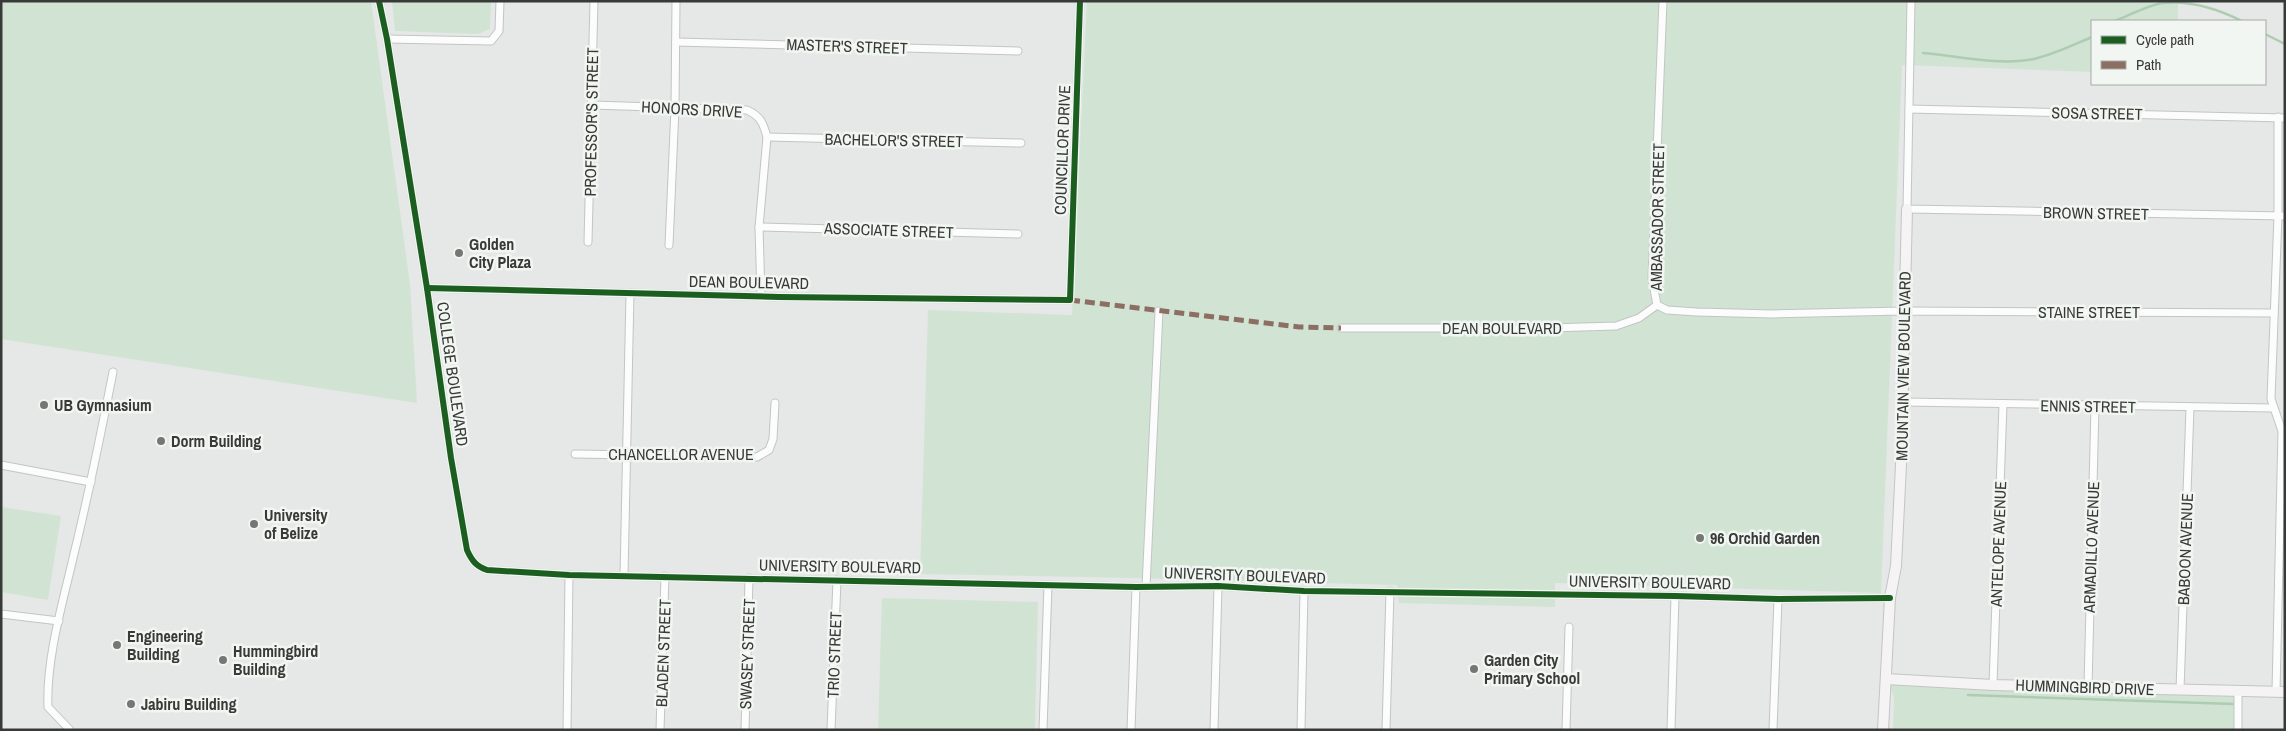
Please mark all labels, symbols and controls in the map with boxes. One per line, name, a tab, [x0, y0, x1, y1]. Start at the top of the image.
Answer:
legend	[2091, 20, 2266, 85]
text: Cycle path	[2136, 29, 2194, 50]
street label: MASTER'S STREET	[786, 33, 908, 59]
street label: PROFESSOR'S STREET	[579, 47, 603, 197]
text: Path	[2136, 54, 2161, 75]
street label: COUNCILLOR DRIVE	[1049, 85, 1075, 215]
street label: HONORS DRIVE	[641, 95, 743, 123]
street label: SOSA STREET	[2051, 101, 2143, 125]
street label: BACHELOR'S STREET	[824, 128, 964, 152]
street label: AMBASSADOR STREET	[1645, 143, 1669, 292]
street label: BROWN STREET	[2043, 201, 2149, 225]
street label: ASSOCIATE STREET	[823, 217, 954, 243]
place label: Golden City Plaza	[469, 233, 532, 273]
marker: Golden City Plaza	[453, 247, 465, 259]
street label: DEAN BOULEVARD	[689, 270, 809, 294]
street label: MOUNTAIN VIEW BOULEVARD	[1890, 271, 1916, 461]
street label: COLLEGE BOULEVARD	[432, 300, 474, 448]
street label: STAINE STREET	[2038, 301, 2140, 323]
street label: DEAN BOULEVARD	[1442, 317, 1562, 339]
place label: UB Gymnasium	[54, 394, 152, 416]
street label: ENNIS STREET	[2040, 394, 2136, 418]
marker: UB Gymnasium	[38, 399, 50, 411]
place label: Dorm Building	[171, 430, 261, 452]
marker: Dorm Building	[155, 435, 167, 447]
street label: CHANCELLOR AVENUE	[608, 443, 754, 465]
street label: ANTELOPE AVENUE	[1985, 481, 2011, 608]
street label: ARMADILLO AVENUE	[2078, 481, 2104, 614]
street label: BABOON AVENUE	[2172, 493, 2198, 605]
place label: University of Belize	[264, 504, 328, 544]
marker: University of Belize	[248, 518, 260, 530]
place label: 96 Orchid Garden	[1710, 527, 1820, 549]
marker: 96 Orchid Garden	[1694, 532, 1706, 544]
street label: UNIVERSITY BOULEVARD	[759, 554, 921, 578]
street label: UNIVERSITY BOULEVARD	[1164, 561, 1326, 589]
street label: UNIVERSITY BOULEVARD	[1569, 570, 1731, 594]
street label: SWASEY STREET	[734, 598, 760, 710]
street label: BLADEN STREET	[650, 599, 676, 707]
street label: TRIO STREET	[821, 611, 847, 699]
place label: Engineering Building	[127, 625, 203, 665]
marker: Engineering Building	[111, 639, 123, 651]
place label: Hummingbird Building	[233, 640, 318, 680]
place label: Garden City Primary School	[1484, 649, 1580, 689]
marker: Hummingbird Building	[217, 654, 229, 666]
marker: Garden City Primary School	[1468, 663, 1480, 675]
street label: HUMMINGBIRD DRIVE	[2015, 674, 2155, 700]
place label: Jabiru Building	[141, 693, 237, 715]
marker: Jabiru Building	[125, 698, 137, 710]

